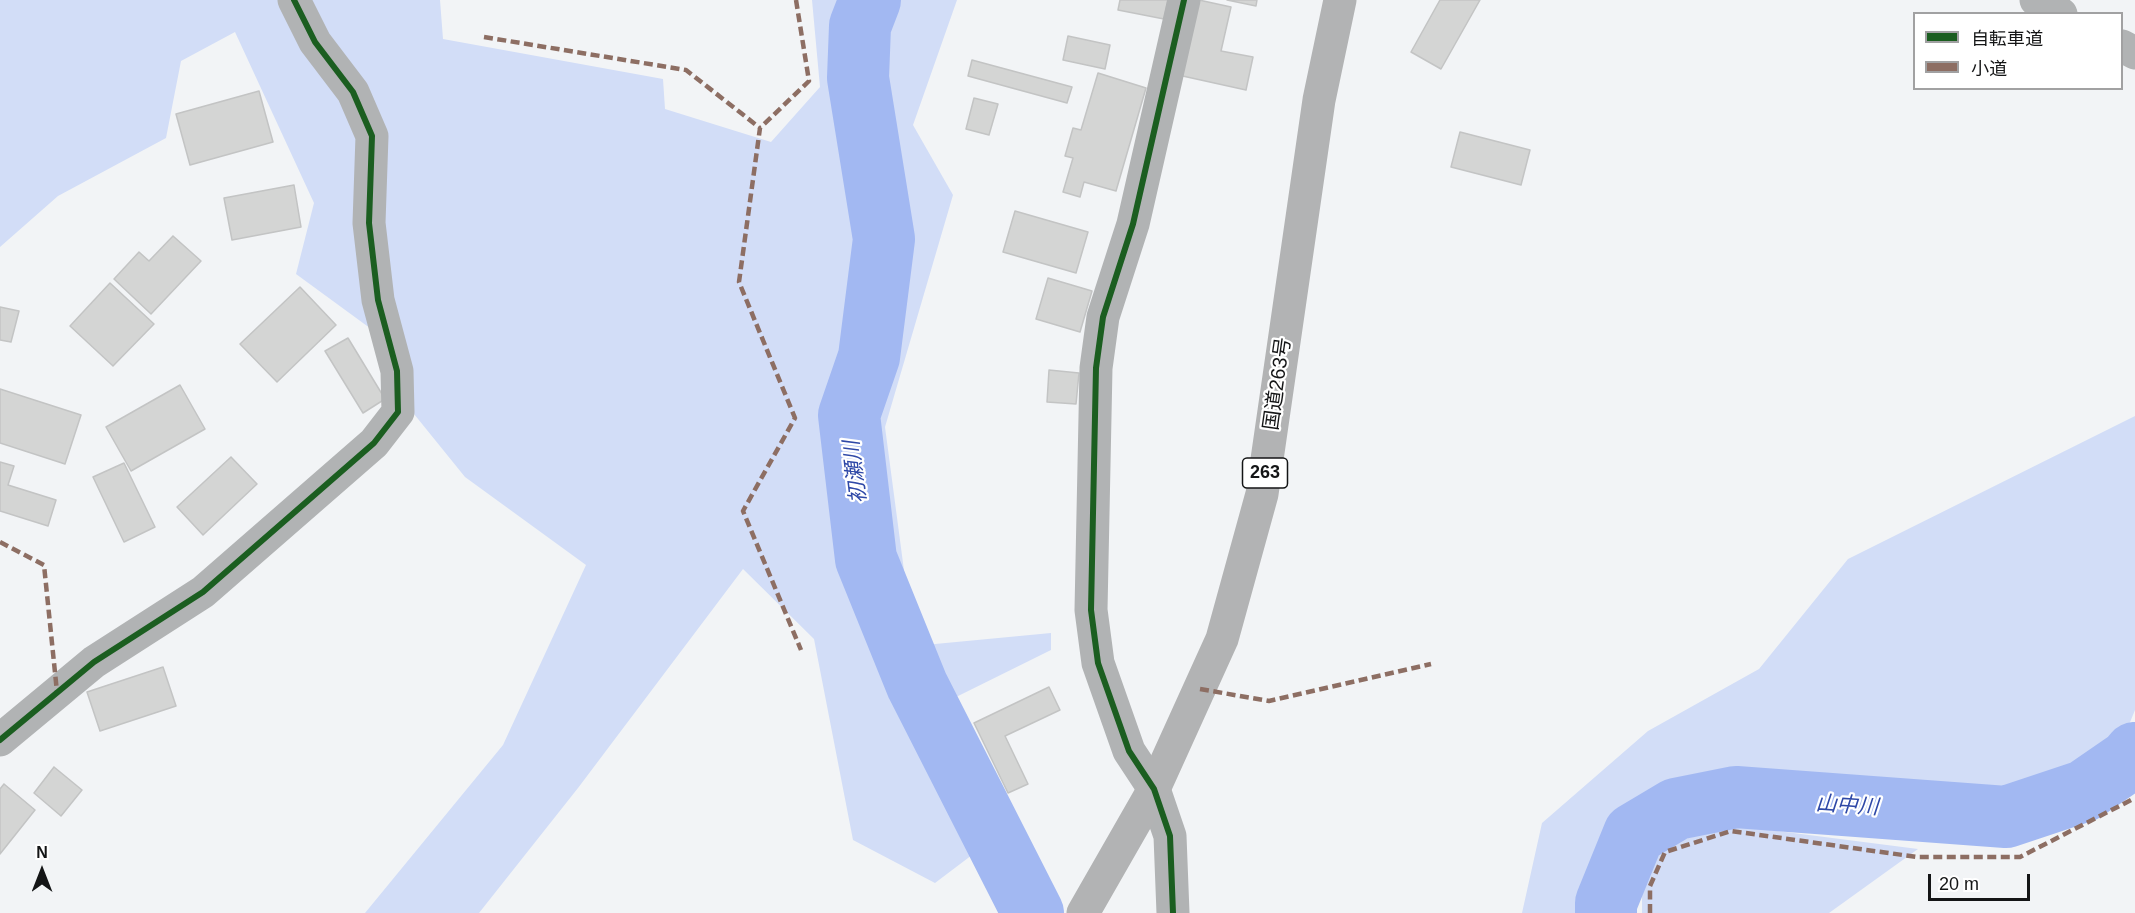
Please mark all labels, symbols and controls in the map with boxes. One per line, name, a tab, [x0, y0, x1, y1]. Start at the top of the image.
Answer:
legend	[1913, 12, 2123, 90]
text: 自転車道	[1971, 29, 2043, 49]
text: 小道	[1971, 59, 2007, 79]
street label: 国道263号	[1260, 336, 1296, 432]
water label: 初瀬川	[840, 439, 872, 505]
road number: 263	[1242, 458, 1288, 488]
water label: 山中川	[1815, 791, 1879, 821]
north arrow	[12, 841, 72, 901]
text: N	[36, 844, 48, 861]
scale bar	[1931, 862, 2033, 900]
text: 20 m	[1939, 874, 1979, 894]

